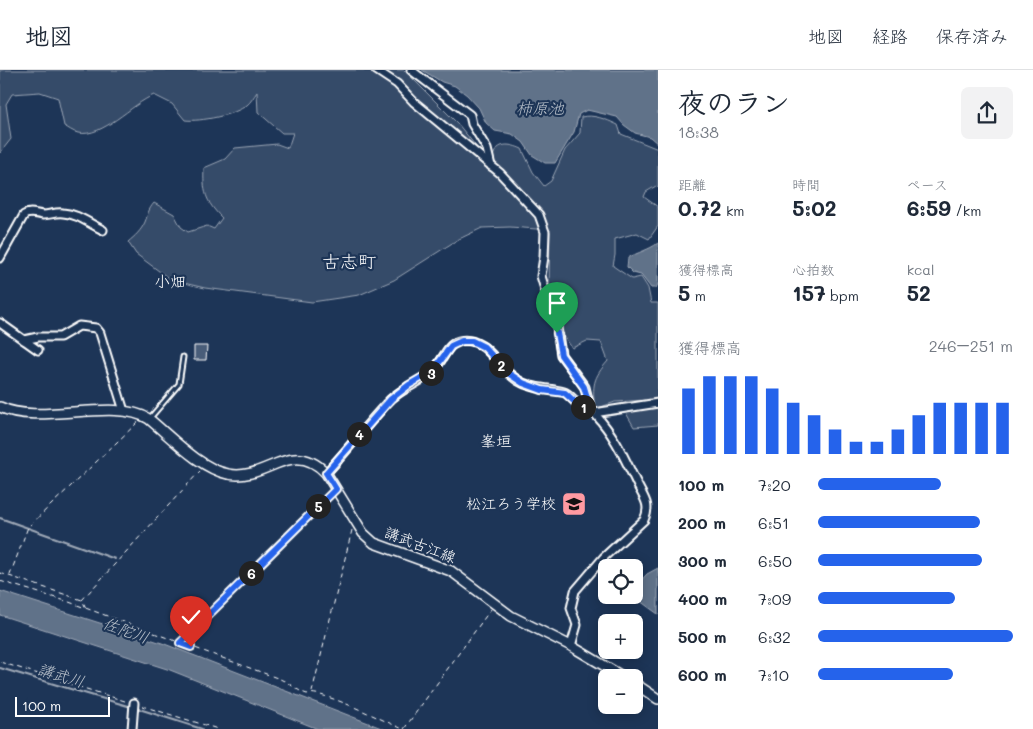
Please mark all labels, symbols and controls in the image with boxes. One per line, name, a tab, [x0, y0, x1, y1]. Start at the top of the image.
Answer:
text: 地図	[25, 20, 73, 51]
text: 地図	[808, 24, 844, 48]
text: 経路	[872, 24, 908, 48]
text: 保存済み	[936, 24, 1008, 48]
text: 夜のラン	[678, 84, 790, 120]
button: share	[961, 87, 1013, 139]
water label: 柿原池	[516, 97, 565, 118]
text: 18:38	[678, 121, 719, 142]
text: 距離	[678, 175, 706, 194]
text: 時間	[792, 175, 820, 194]
text: ペース	[907, 175, 948, 194]
text: 0.72	[678, 194, 721, 221]
text: 5:02	[792, 194, 837, 221]
text: 6:59	[907, 194, 951, 221]
text: km	[721, 201, 745, 220]
text: /km	[951, 201, 981, 220]
district label: 古志町	[322, 249, 376, 273]
text: 獲得標高	[678, 260, 734, 279]
text: 心拍数	[792, 260, 834, 279]
text: kcal	[907, 260, 935, 279]
district label: 小畑	[154, 270, 186, 291]
text: 5	[678, 279, 690, 306]
text: 157	[792, 279, 826, 306]
text: 52	[907, 279, 931, 306]
pin	[536, 282, 578, 333]
text: m	[690, 286, 706, 305]
text: bpm	[826, 286, 859, 305]
icon: arrive	[543, 289, 571, 317]
text: 246–251 m	[929, 335, 1013, 356]
text: 獲得標高	[678, 337, 742, 358]
pin: 2	[488, 352, 514, 378]
text: 2	[498, 356, 505, 375]
pin: 3	[418, 360, 444, 386]
text: 3	[427, 364, 436, 383]
pin: 1	[570, 394, 596, 420]
text: 1	[580, 398, 587, 417]
pin: 4	[346, 422, 372, 446]
text: 4	[355, 425, 364, 444]
district label: 峯垣	[480, 430, 512, 451]
text: 100 m	[678, 474, 724, 495]
text: 7:20	[758, 474, 791, 495]
school or university icon: 松江ろう学校	[561, 491, 587, 517]
place label: 松江ろう学校	[466, 493, 556, 513]
pin: 5	[306, 494, 330, 518]
text: 5	[314, 497, 323, 516]
text: 200 m	[678, 512, 726, 533]
text: 6:51	[758, 512, 789, 533]
street label: 講武古江線	[382, 521, 459, 567]
text: 300 m	[678, 550, 727, 571]
text: 6:50	[758, 550, 792, 571]
map controls	[598, 559, 643, 714]
button: locate	[598, 559, 643, 604]
pin: 6	[238, 560, 264, 586]
text: 6	[247, 564, 256, 583]
text: 400 m	[678, 588, 727, 609]
text: 7:09	[758, 588, 791, 609]
pin	[170, 596, 212, 647]
icon: check	[177, 603, 205, 631]
water label: 佐陀川	[100, 611, 152, 648]
button: +	[598, 614, 643, 659]
text: 500 m	[678, 626, 726, 647]
text: 6:32	[758, 626, 791, 647]
water label: 講武川	[35, 657, 87, 692]
text: 600 m	[678, 664, 727, 685]
text: 7:10	[758, 664, 789, 685]
button: −	[598, 669, 643, 714]
scale bar	[15, 694, 110, 717]
text: 100 m	[22, 696, 61, 715]

